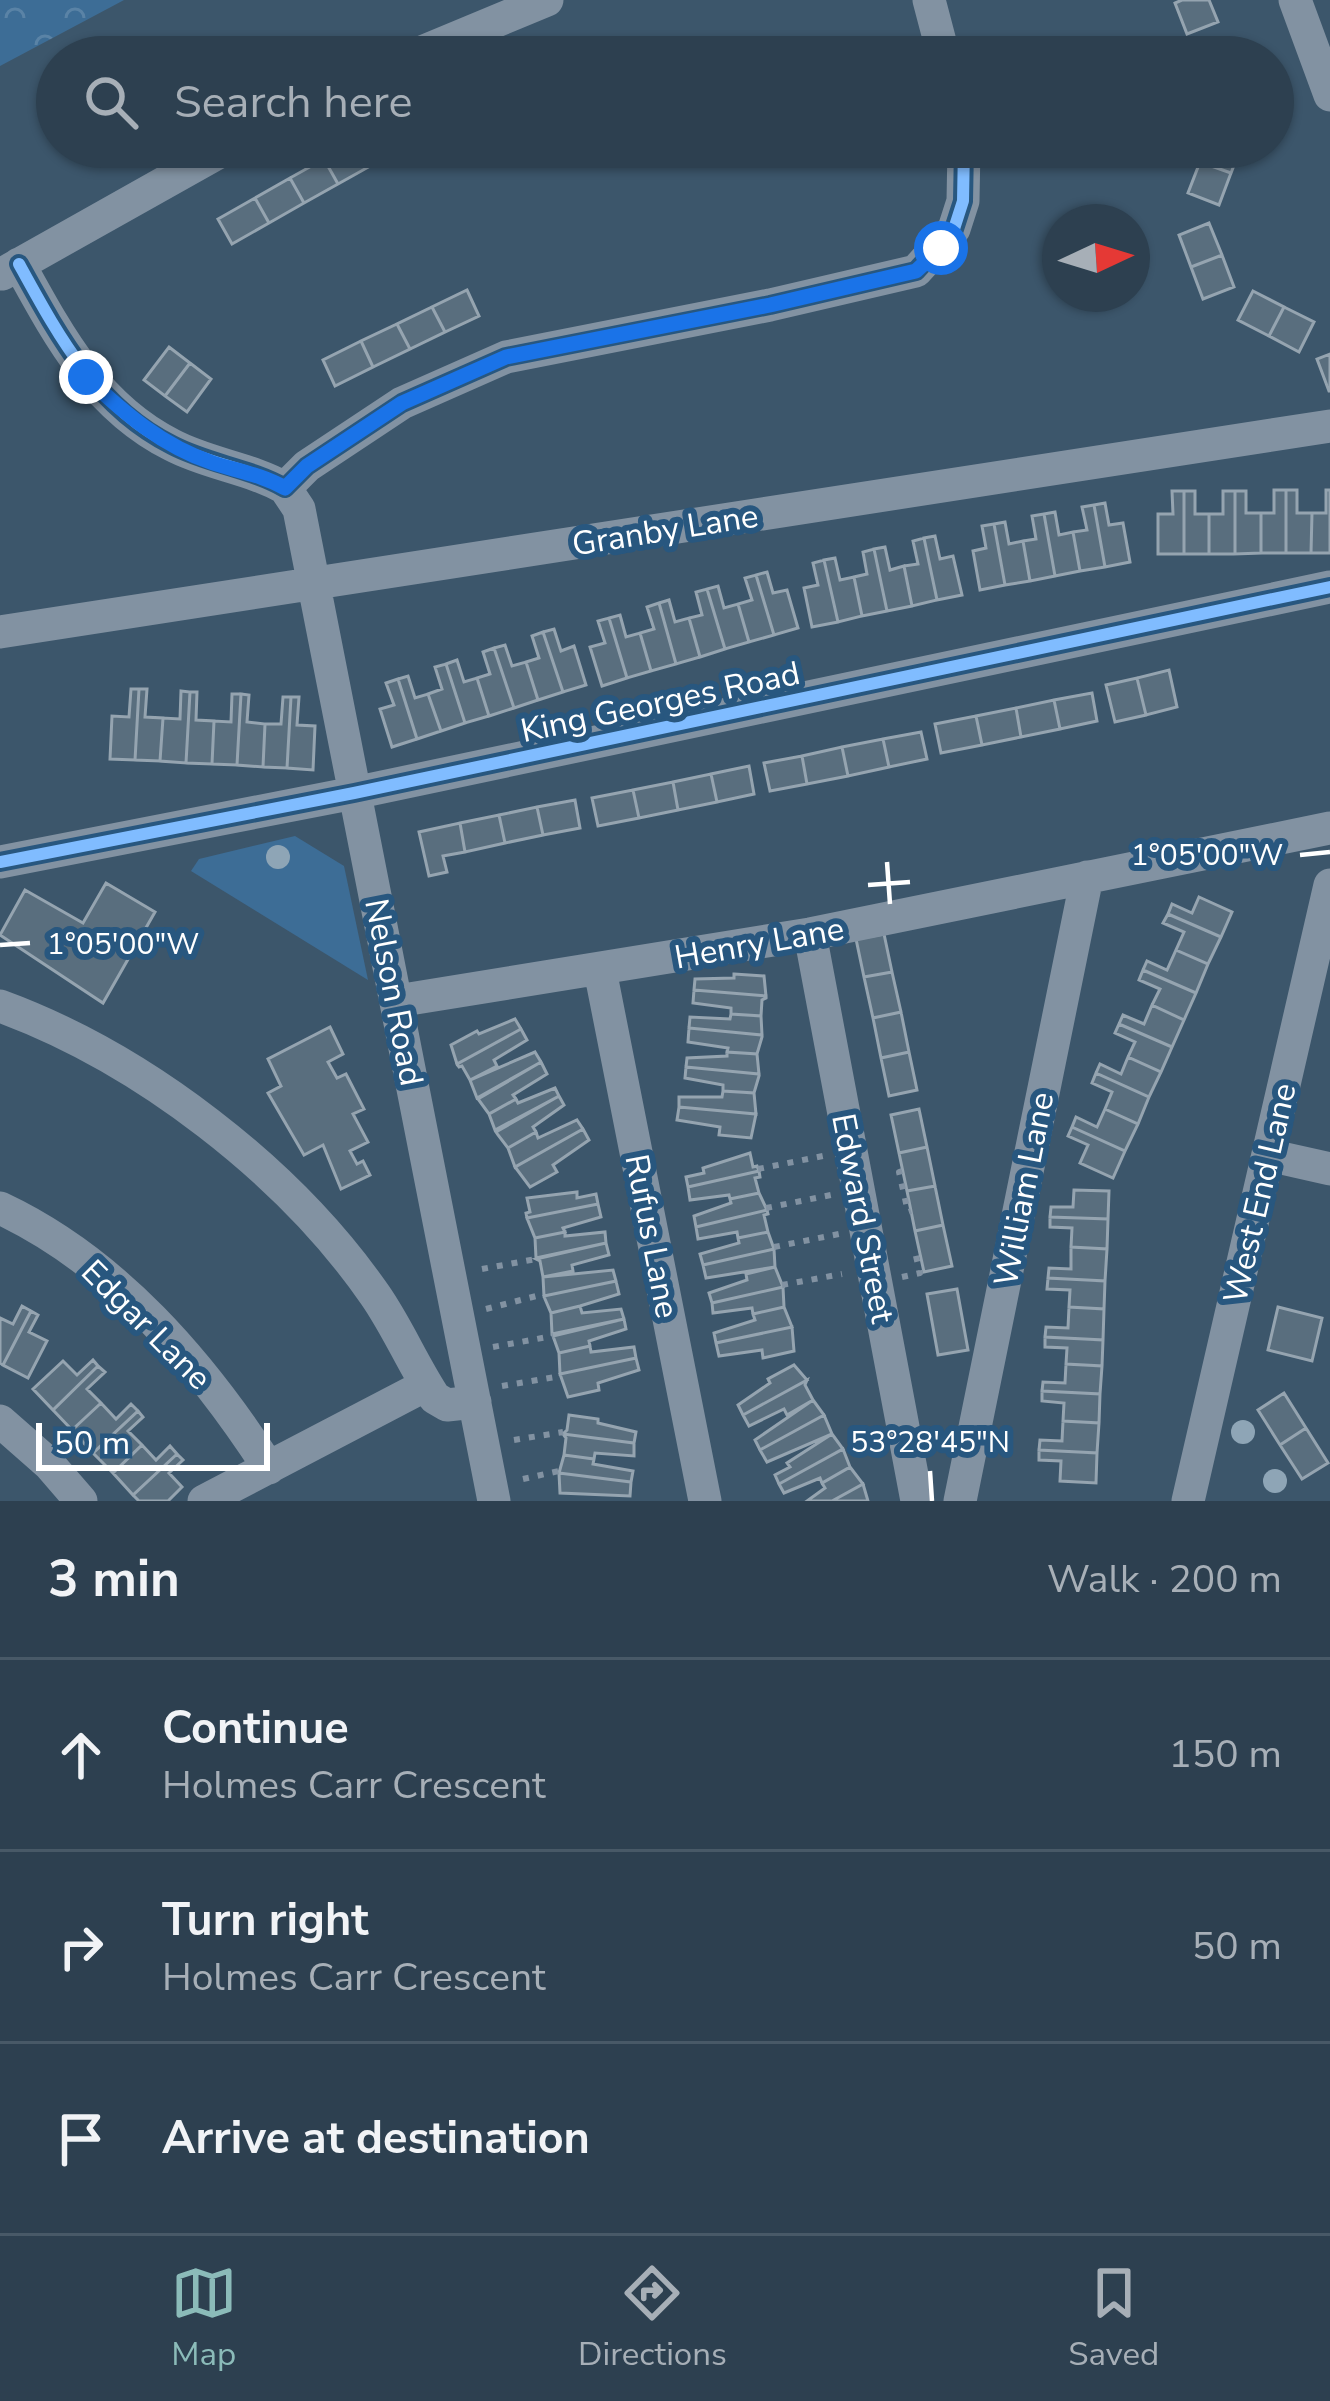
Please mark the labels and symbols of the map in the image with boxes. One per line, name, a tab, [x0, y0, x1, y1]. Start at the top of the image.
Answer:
north arrow	[1042, 204, 1150, 312]
route start	[914, 221, 968, 275]
route end	[59, 350, 113, 404]
street label: Granby Lane	[569, 494, 762, 567]
street label: King Georges Road	[517, 651, 804, 754]
text: 1°05'00"W	[1131, 835, 1283, 876]
street label: Nelson Road	[353, 895, 434, 1090]
street label: Henry Lane	[671, 906, 848, 981]
text: 1°05'00"W	[47, 924, 199, 965]
street label: West End Lane	[1213, 1079, 1308, 1308]
street label: William Lane	[984, 1088, 1065, 1290]
street label: Edward Street	[820, 1110, 905, 1327]
street label: Rufus Lane	[614, 1150, 689, 1322]
street label: Edgar Lane	[71, 1250, 221, 1400]
scale bar	[36, 1417, 270, 1470]
text: 53°28'45"N	[850, 1422, 1010, 1463]

